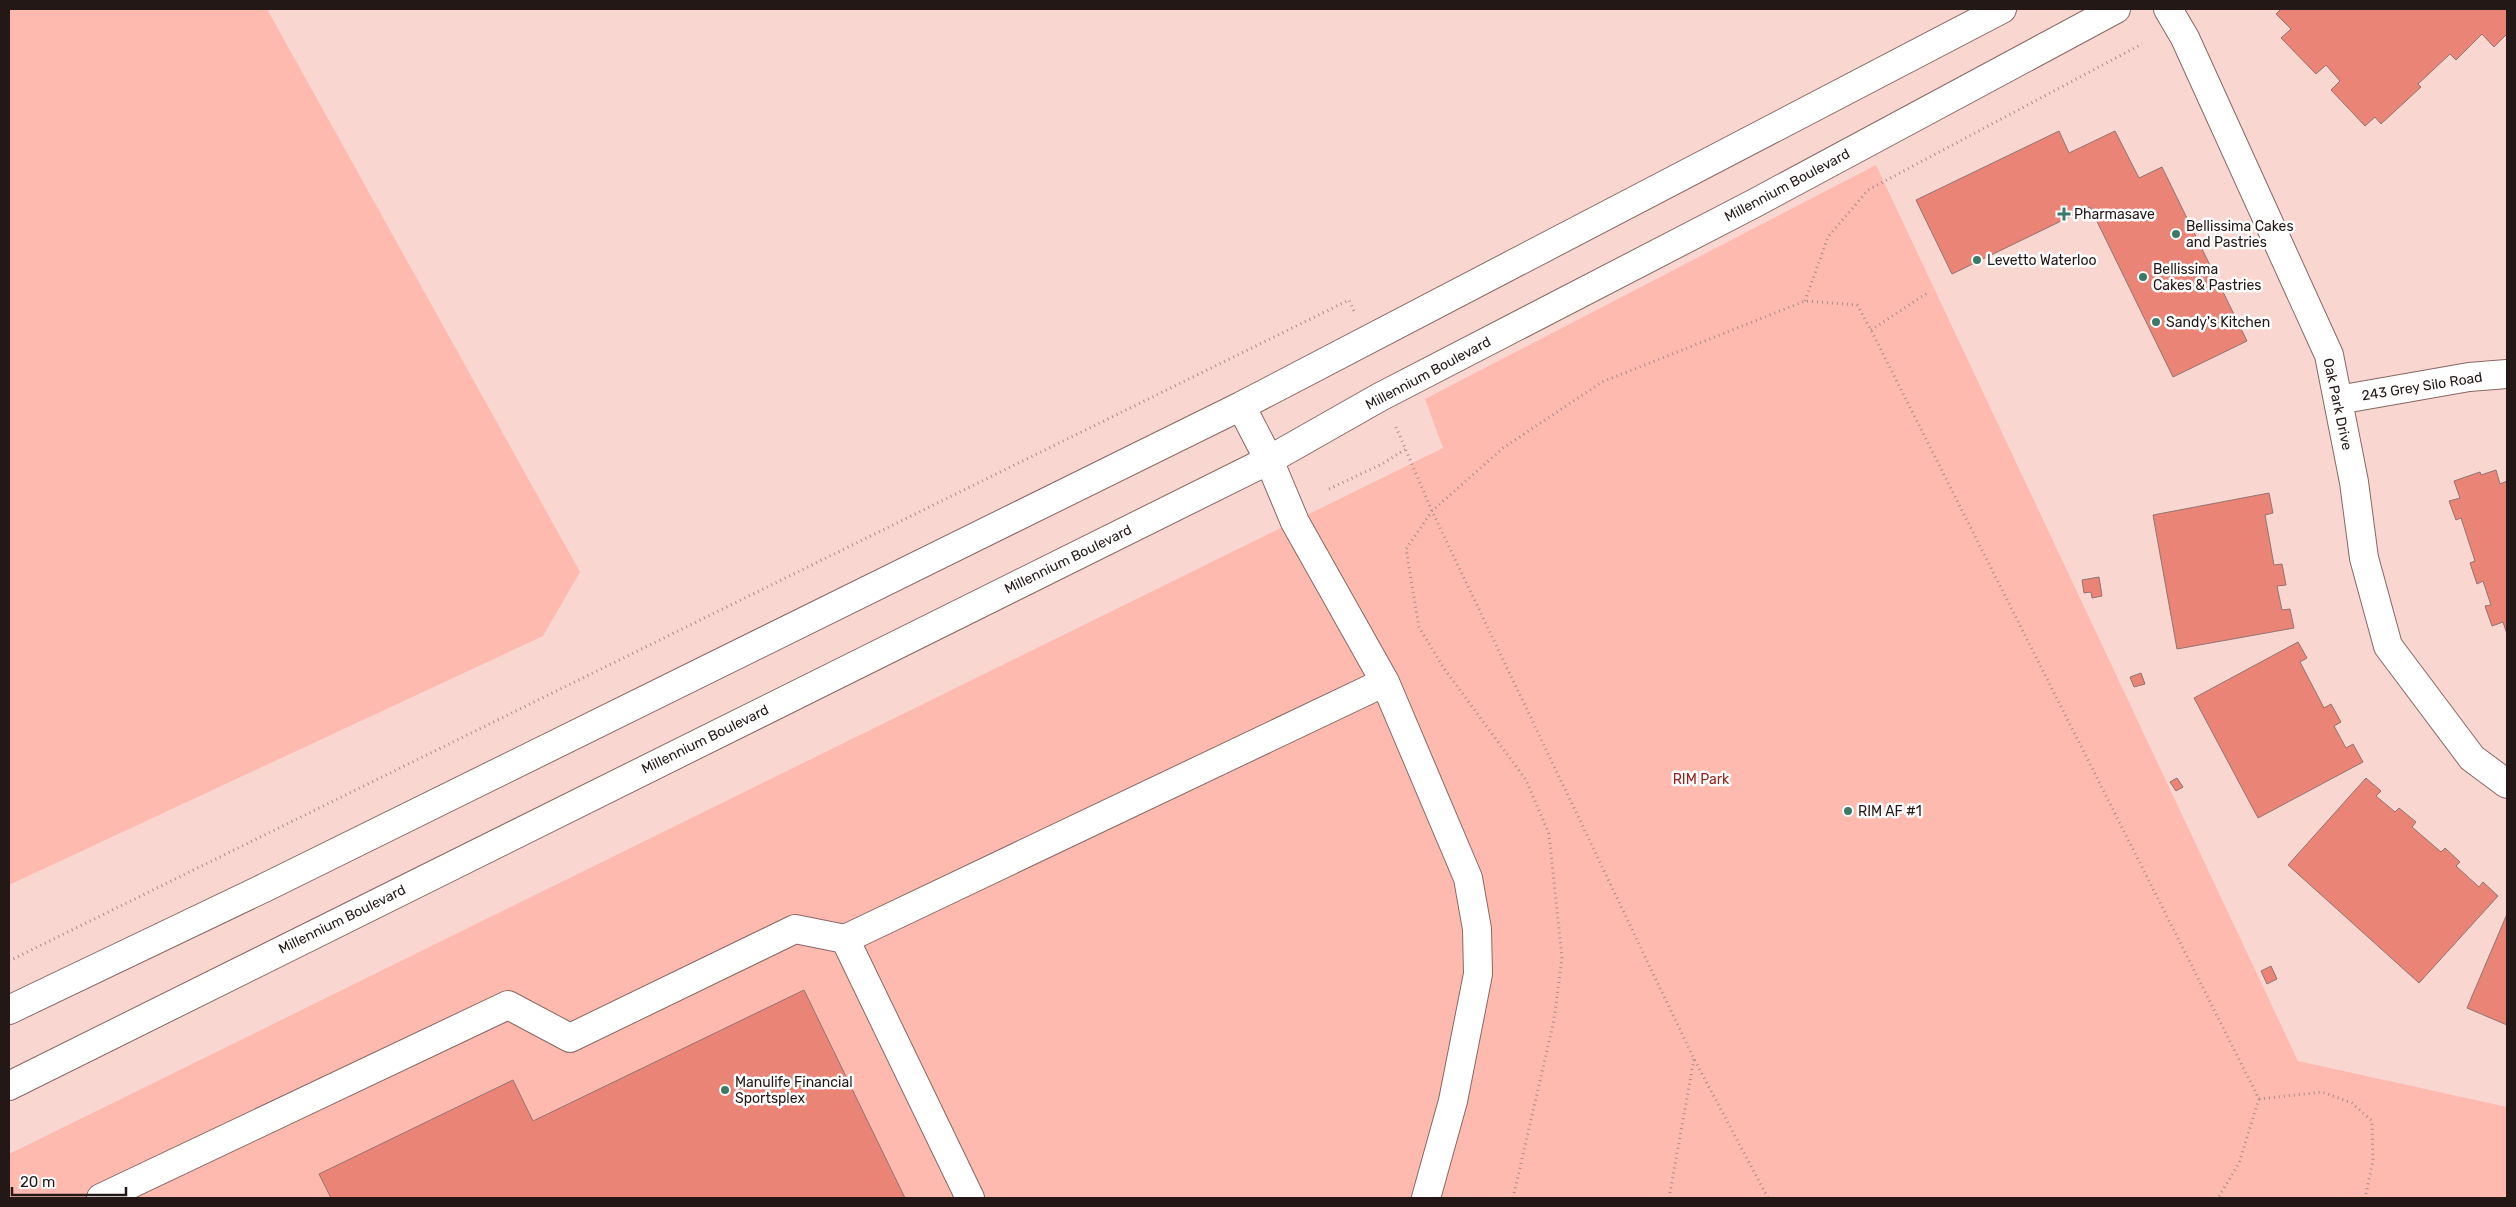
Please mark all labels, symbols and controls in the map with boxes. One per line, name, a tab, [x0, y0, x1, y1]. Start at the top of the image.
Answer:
street label: Millennium Boulevard	[1722, 145, 1853, 226]
place label: Pharmasave	[2074, 206, 2155, 223]
marker: Pharmasave	[2058, 208, 2070, 220]
place label: Bellissima Cakes and Pastries	[2186, 218, 2294, 251]
marker: Bellissima Cakes and Pastries	[2170, 228, 2182, 240]
place label: Levetto Waterloo	[1987, 252, 2096, 269]
marker: Levetto Waterloo	[1971, 254, 1983, 266]
place label: Bellissima Cakes & Pastries	[2153, 261, 2261, 294]
marker: Bellissima Cakes & Pastries	[2137, 271, 2149, 283]
place label: Sandy's Kitchen	[2166, 314, 2270, 331]
marker: Sandy's Kitchen	[2150, 316, 2162, 328]
street label: Millennium Boulevard	[1363, 333, 1494, 414]
street label: Oak Park Drive	[2319, 356, 2356, 452]
street label: 243 Grey Silo Road	[2361, 369, 2484, 404]
street label: Millennium Boulevard	[1002, 521, 1135, 598]
street label: Millennium Boulevard	[639, 701, 772, 778]
park label: RIM Park	[1673, 771, 1730, 788]
place label: RIM AF #1	[1858, 803, 1922, 820]
marker: RIM AF #1	[1842, 805, 1854, 817]
street label: Millennium Boulevard	[276, 881, 409, 958]
place label: Manulife Financial Sportsplex	[735, 1074, 853, 1107]
marker: Manulife Financial Sportsplex	[719, 1084, 731, 1096]
scale bar	[12, 1164, 126, 1196]
text: 20 m	[20, 1173, 55, 1191]

